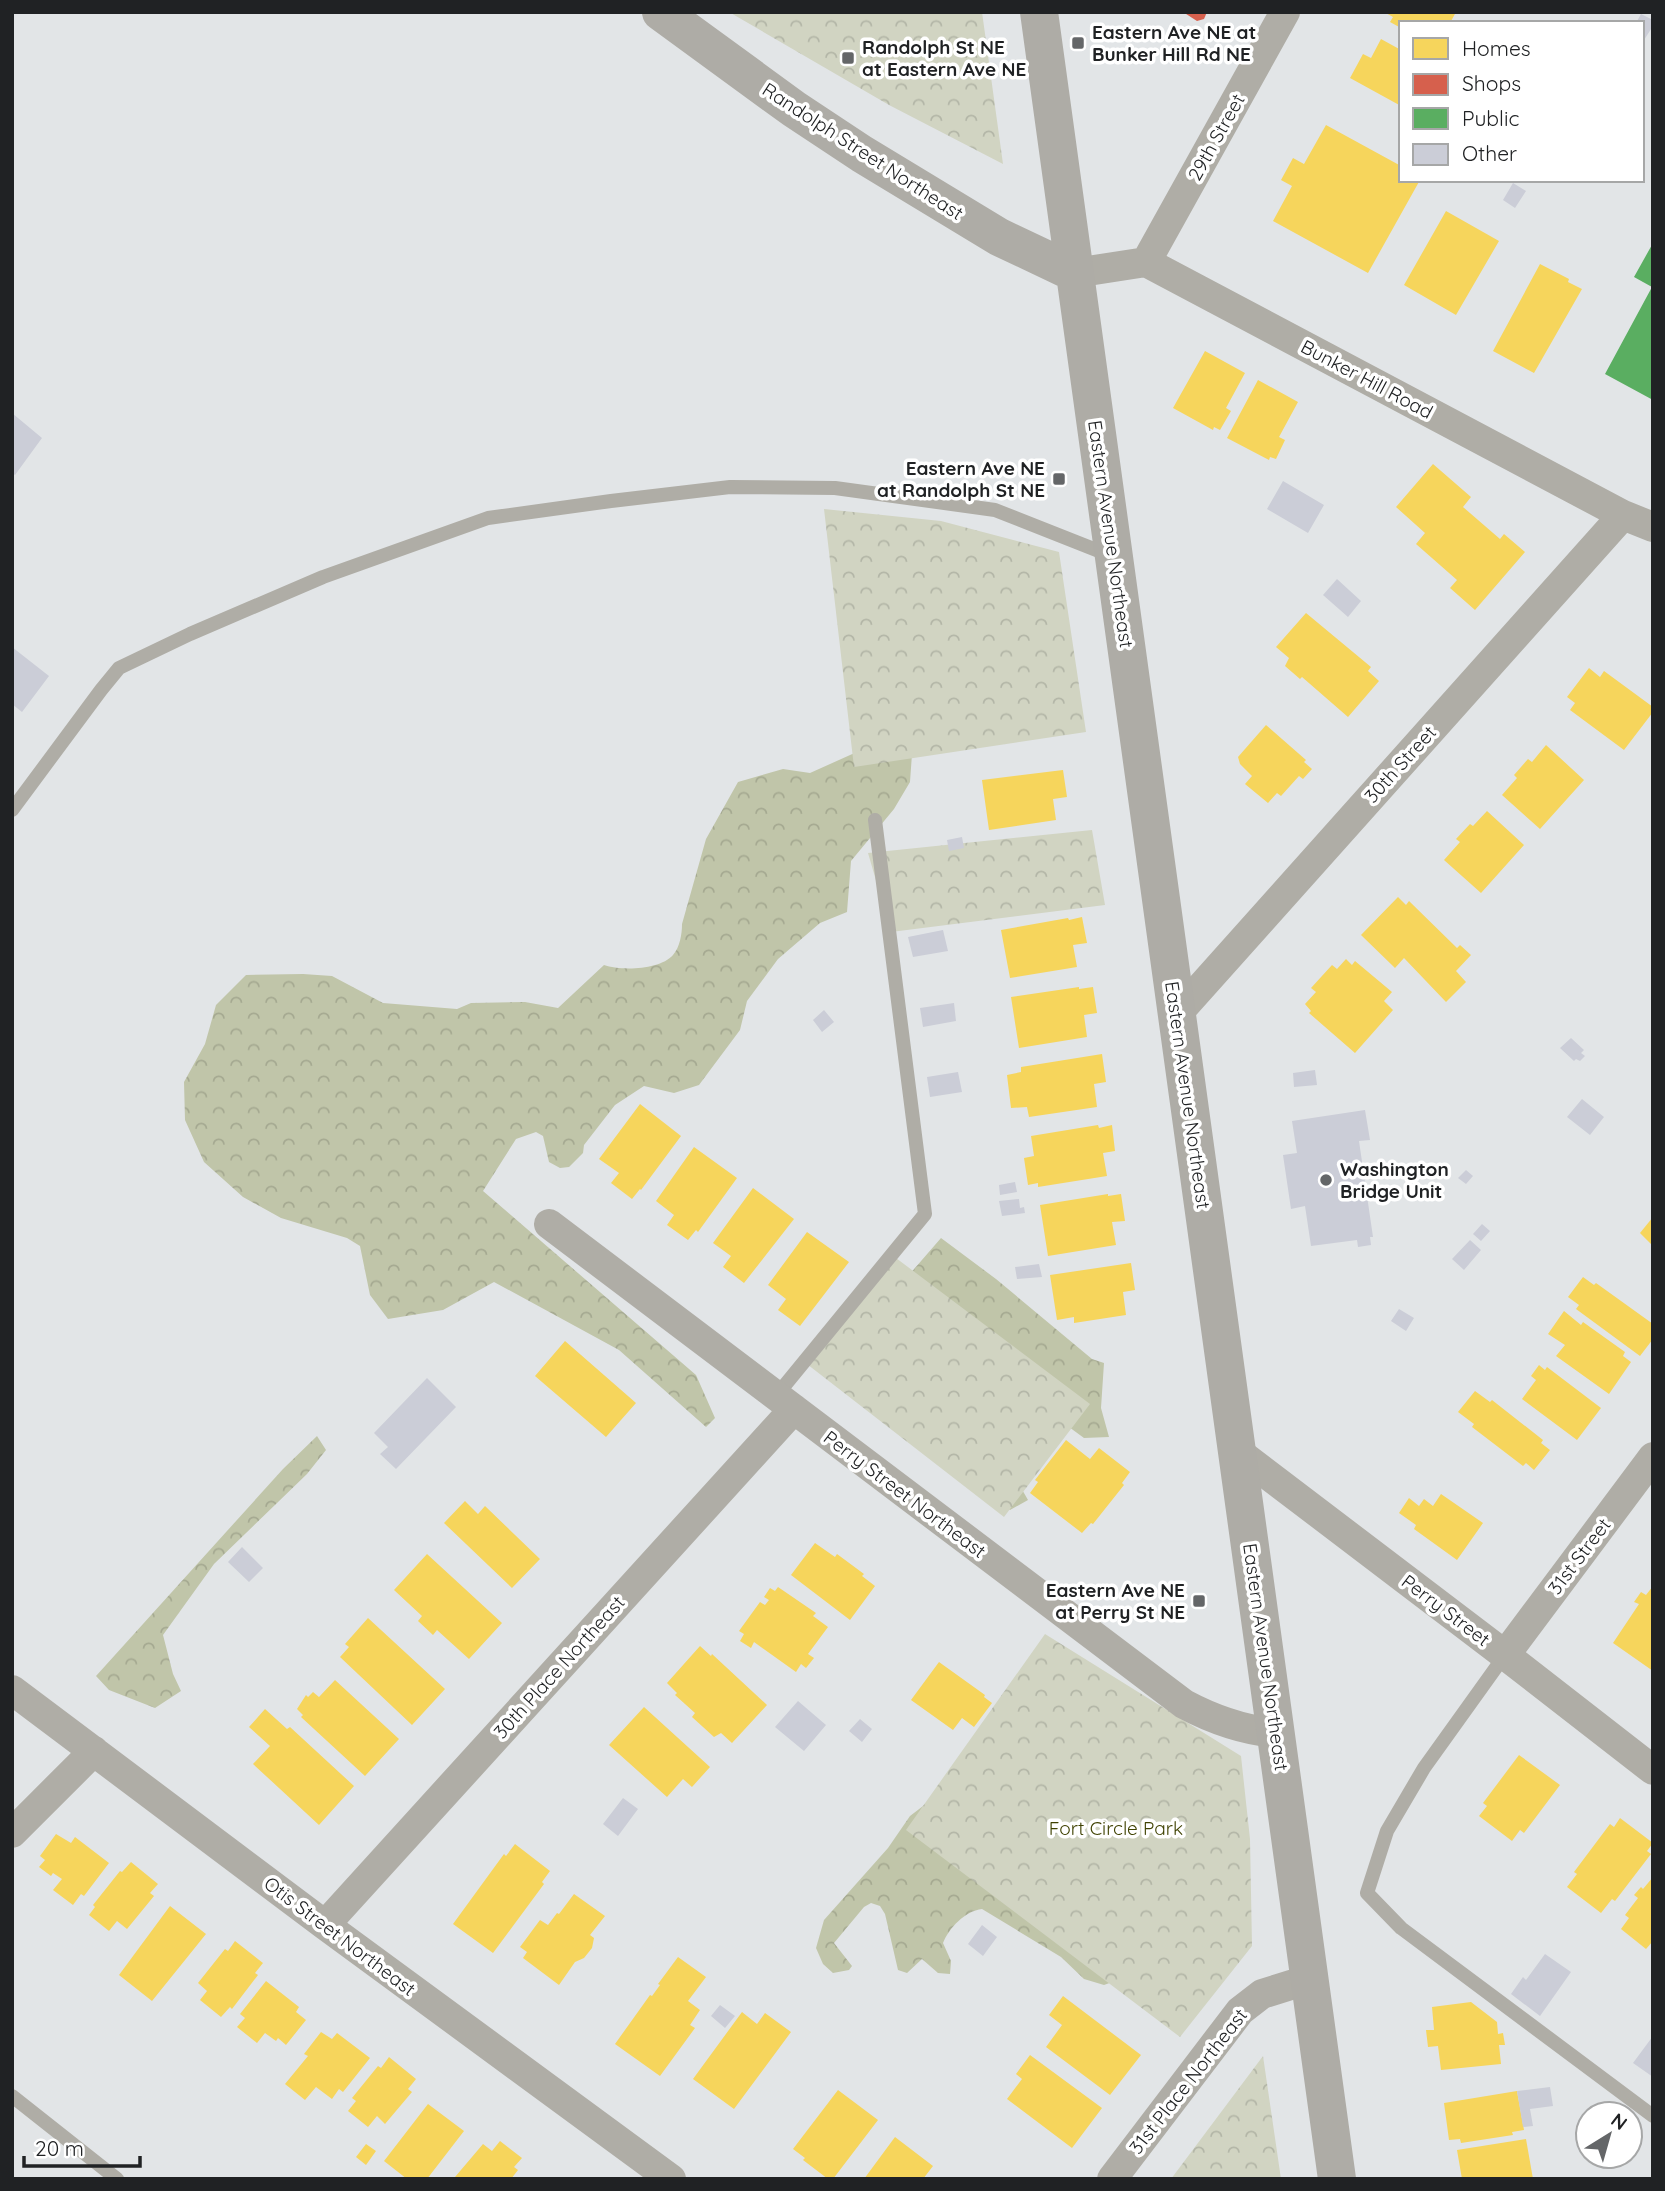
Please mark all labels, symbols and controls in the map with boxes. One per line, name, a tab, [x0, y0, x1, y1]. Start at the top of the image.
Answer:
place label: Eastern Ave NE at Bunker Hill Rd NE	[1092, 20, 1256, 66]
legend	[1399, 21, 1644, 182]
place label: Randolph St NE at Eastern Ave NE	[862, 35, 1026, 81]
marker: Eastern Ave NE at Bunker Hill Rd NE	[1070, 35, 1086, 51]
text: Homes	[1462, 35, 1531, 61]
marker: Randolph St NE at Eastern Ave NE	[840, 50, 856, 66]
text: Shops	[1462, 70, 1521, 96]
street label: Randolph Street Northeast	[758, 77, 968, 225]
street label: 29th Street	[1182, 89, 1250, 185]
text: Public	[1462, 105, 1519, 131]
text: Other	[1462, 140, 1517, 166]
street label: Bunker Hill Road	[1297, 334, 1437, 424]
street label: Eastern Avenue Northeast	[1083, 419, 1139, 649]
place label: Eastern Ave NE at Randolph St NE	[877, 456, 1045, 502]
marker: Eastern Ave NE at Randolph St NE	[1051, 471, 1067, 487]
street label: 30th Street	[1359, 720, 1441, 808]
street label: Eastern Avenue Northeast	[1160, 980, 1216, 1210]
place label: Washington Bridge Unit	[1340, 1157, 1449, 1203]
marker: Washington Bridge Unit	[1318, 1172, 1334, 1188]
street label: Perry Street Northeast	[819, 1425, 991, 1563]
street label: 31st Street	[1542, 1513, 1616, 1599]
street label: Eastern Avenue Northeast	[1238, 1542, 1294, 1772]
street label: Perry Street	[1397, 1569, 1495, 1651]
place label: Eastern Ave NE at Perry St NE	[1046, 1578, 1185, 1624]
street label: 30th Place Northeast	[488, 1591, 630, 1743]
marker: Eastern Ave NE at Perry St NE	[1191, 1593, 1207, 1609]
park label: Fort Circle Park	[1049, 1816, 1183, 1840]
street label: Otis Street Northeast	[259, 1871, 421, 2001]
street label: 31st Place Northeast	[1124, 2003, 1252, 2159]
north arrow	[1574, 2100, 1644, 2170]
text: N	[1606, 2108, 1632, 2135]
scale bar	[24, 2124, 140, 2168]
text: 20 m	[35, 2135, 84, 2161]

